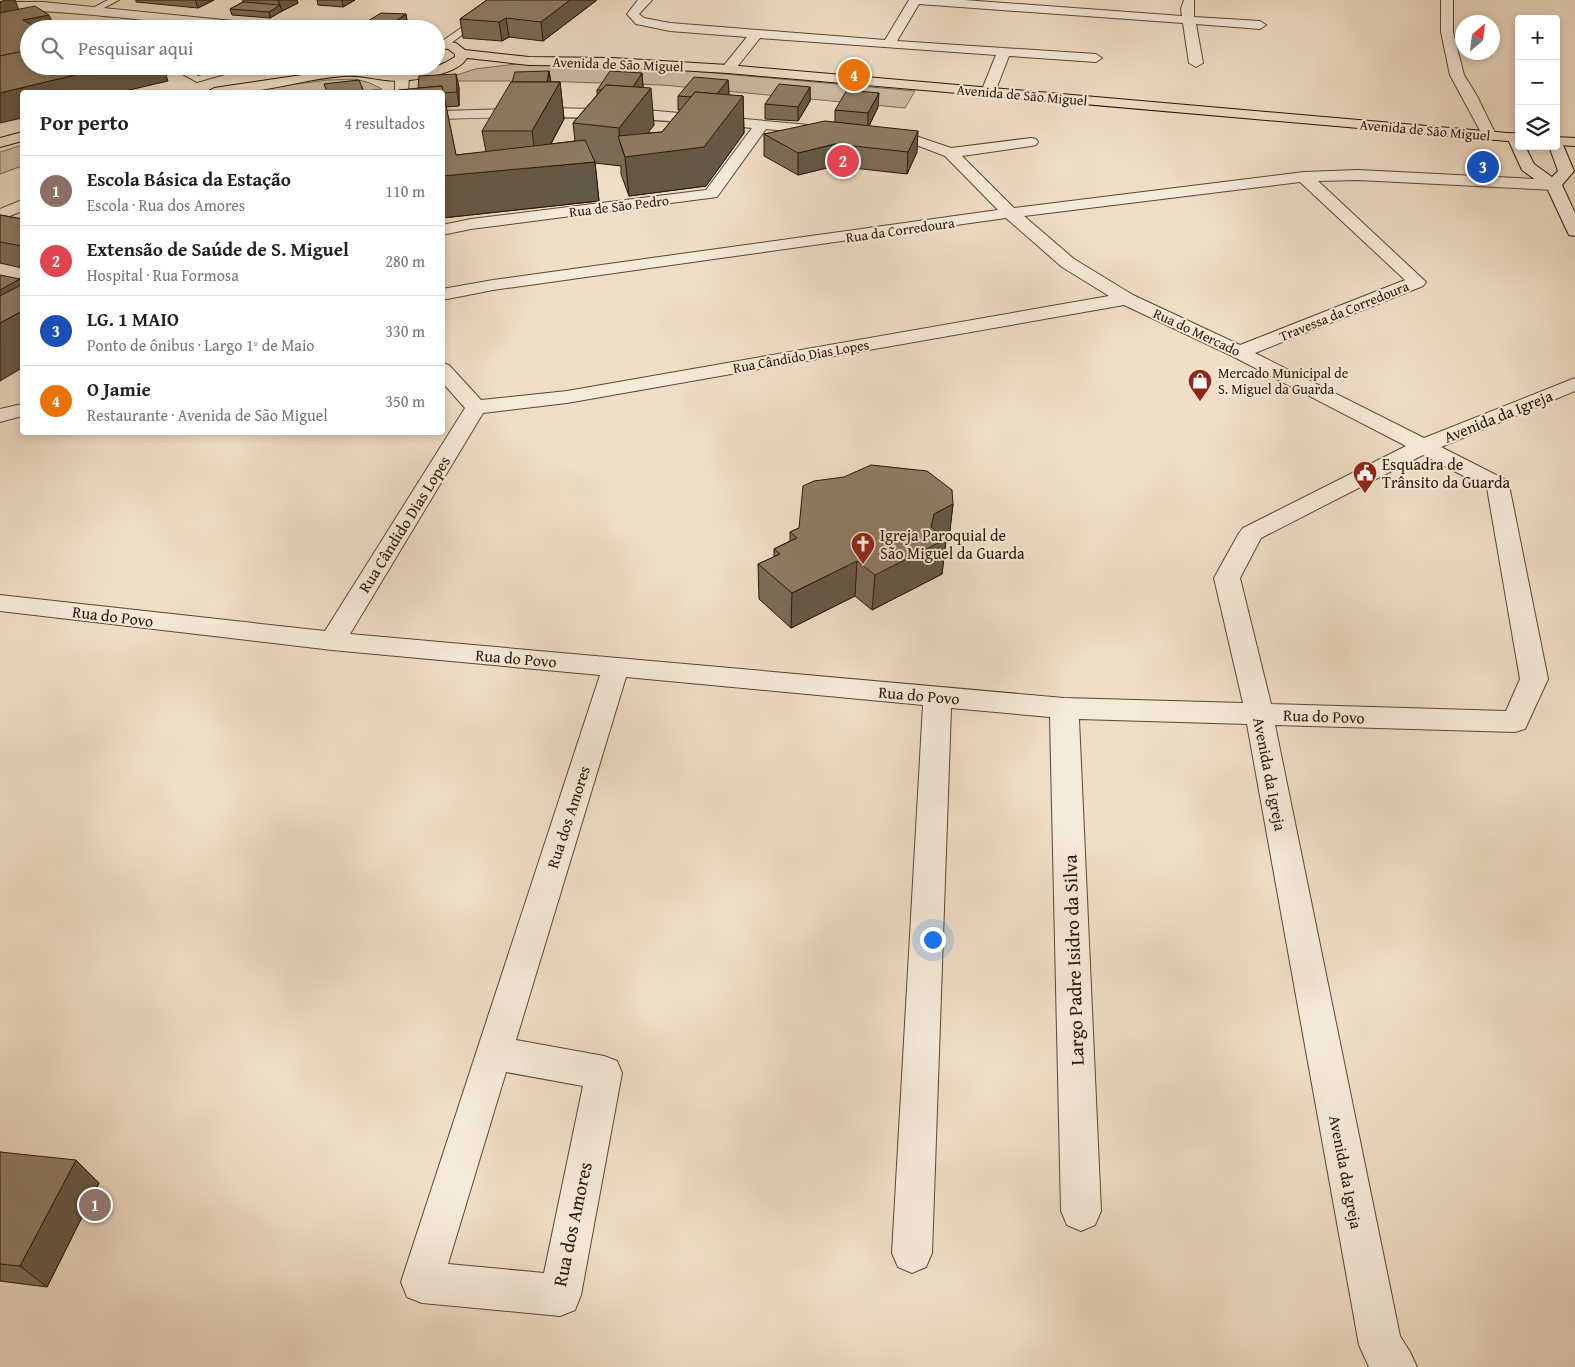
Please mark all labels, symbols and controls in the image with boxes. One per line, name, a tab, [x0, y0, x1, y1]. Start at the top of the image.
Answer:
north arrow	[1455, 15, 1500, 60]
map controls	[1515, 15, 1560, 150]
button: +	[1515, 15, 1560, 60]
search box	[20, 20, 445, 75]
icon: search	[38, 34, 66, 62]
text: Pesquisar aqui	[78, 34, 193, 62]
street label: Avenida de São Miguel	[552, 52, 684, 76]
pin: 4	[838, 56, 870, 94]
button: −	[1515, 60, 1560, 105]
street label: Avenida de São Miguel	[956, 79, 1088, 111]
button: layers	[1515, 105, 1560, 150]
text: Por perto	[40, 107, 129, 138]
text: 4 resultados	[344, 111, 425, 135]
street label: Avenida de São Miguel	[1359, 114, 1491, 146]
pin: 2	[827, 142, 859, 180]
pin: 3	[1467, 148, 1499, 186]
text: Escola Básica da Estação	[87, 165, 291, 193]
text: 1	[52, 179, 60, 203]
text: 110 m	[385, 179, 425, 203]
street label: Rua de São Pedro	[568, 190, 670, 222]
text: Escola · Rua dos Amores	[87, 193, 245, 217]
street label: Rua da Corredoura	[844, 212, 956, 248]
text: Extensão de Saúde de S. Miguel	[87, 235, 349, 263]
text: 2	[52, 249, 60, 273]
text: 280 m	[385, 249, 425, 273]
text: Hospital · Rua Formosa	[87, 263, 239, 287]
street label: Travessa da Corredoura	[1276, 276, 1412, 346]
street label: Rua do Mercado	[1150, 303, 1244, 361]
text: LG. 1 MAIO	[87, 305, 179, 333]
text: 3	[52, 319, 60, 343]
text: 330 m	[385, 319, 425, 343]
text: Ponto de ônibus · Largo 1º de Maio	[87, 333, 315, 357]
street label: Rua Cândido Dias Lopes	[731, 334, 871, 378]
place label: Mercado Municipal de S. Miguel da Guarda	[1218, 363, 1349, 399]
shop icon: Mercado Municipal de S. Miguel da Guarda	[1187, 368, 1213, 402]
text: O Jamie	[87, 375, 151, 403]
street label: Avenida da Igreja	[1440, 383, 1556, 449]
text: 4	[52, 389, 60, 413]
text: 350 m	[385, 389, 425, 413]
text: Restaurante · Avenida de São Miguel	[87, 403, 328, 427]
street label: Rua Cândido Dias Lopes	[352, 451, 456, 597]
place label: Esquadra de Trânsito da Guarda	[1382, 452, 1511, 494]
public building icon: Esquadra de Trânsito da Guarda	[1352, 460, 1378, 494]
place label: Igreja Paroquial de São Miguel da Guarda	[880, 523, 1025, 565]
church icon: Igreja Paroquial de São Miguel da Guarda	[850, 531, 876, 565]
street label: Rua do Povo	[71, 599, 155, 633]
street label: Rua do Povo	[474, 642, 558, 674]
street label: Rua do Povo	[877, 679, 961, 711]
street label: Rua do Povo	[1283, 703, 1365, 729]
street label: Avenida da Igreja	[1247, 715, 1293, 833]
street label: Rua dos Amores	[540, 763, 596, 871]
street label: Largo Padre Isidro da Silva	[1055, 854, 1091, 1066]
your location	[920, 927, 946, 953]
street label: Avenida da Igreja	[1323, 1113, 1369, 1231]
street label: Rua dos Amores	[545, 1159, 599, 1289]
pin: 1	[79, 1186, 111, 1224]

